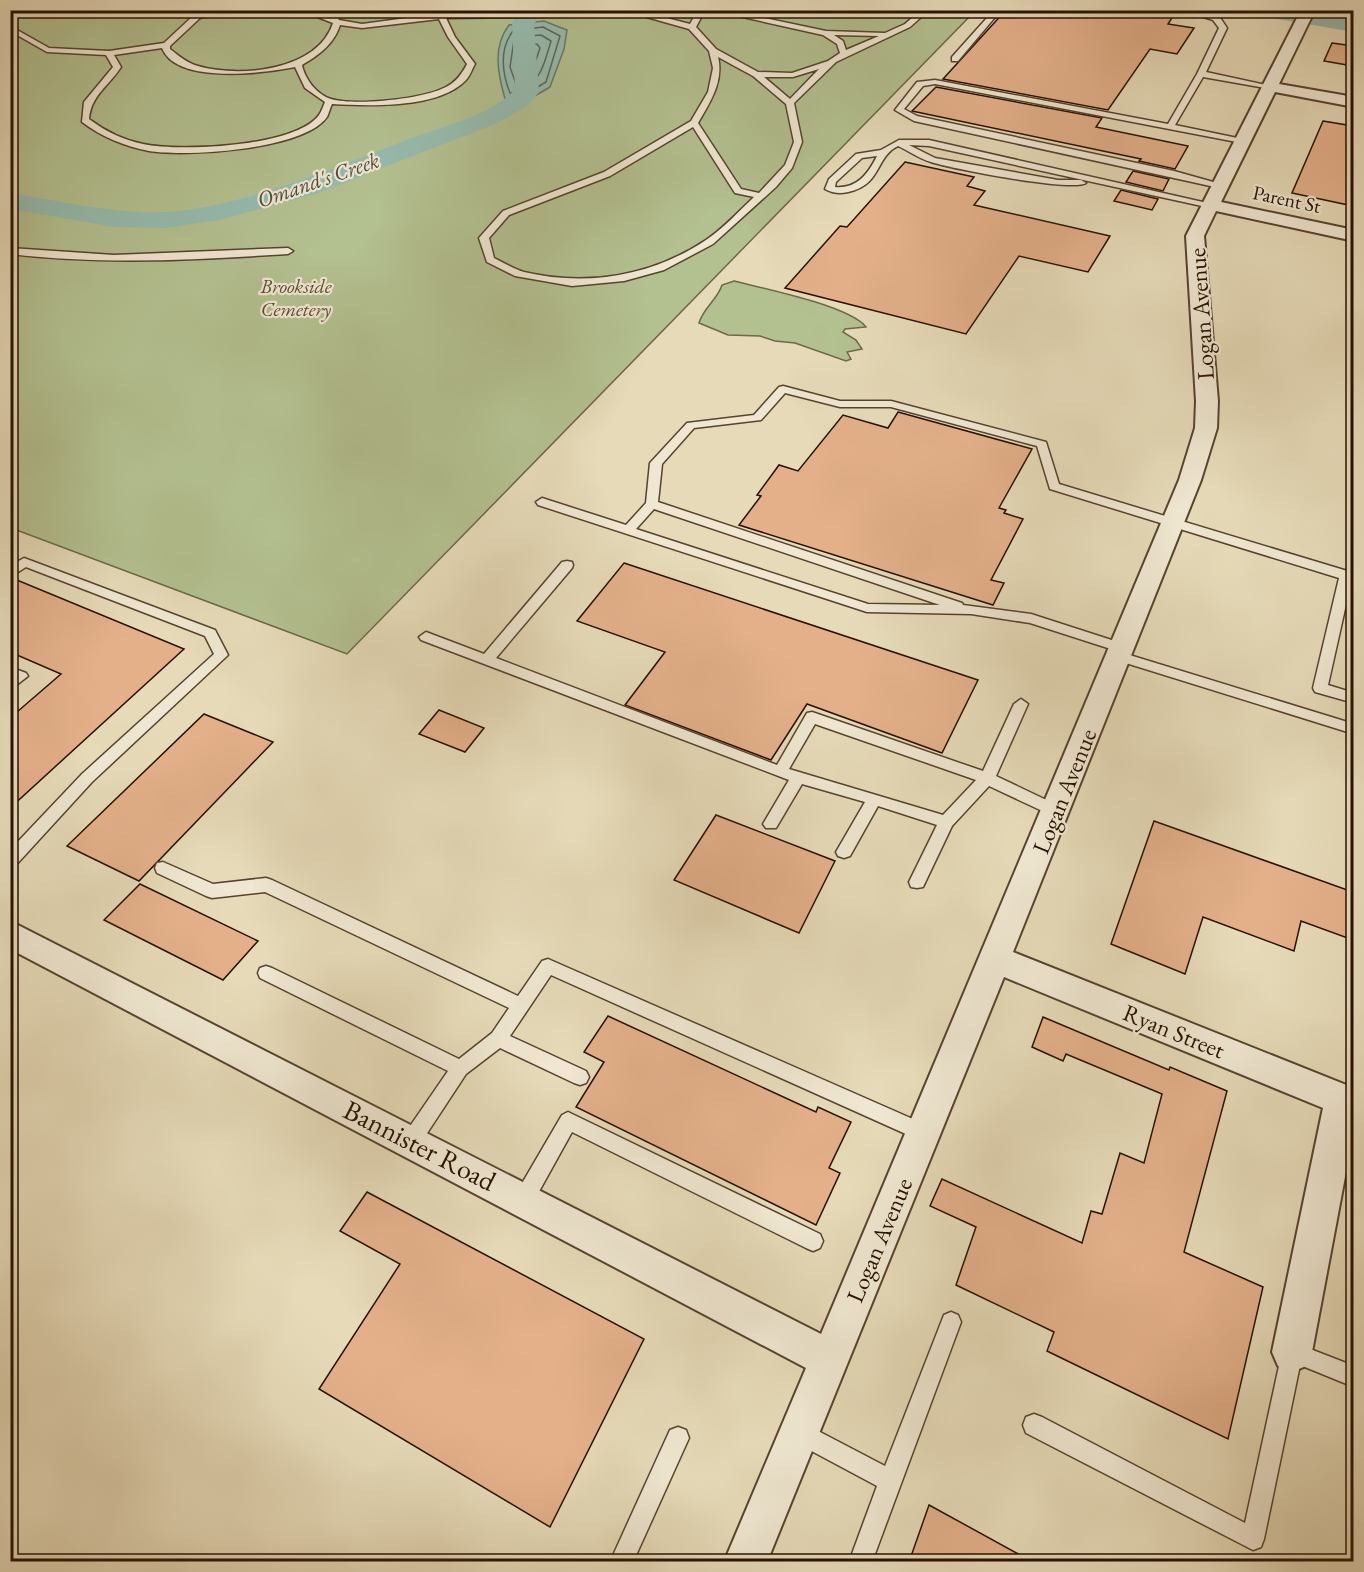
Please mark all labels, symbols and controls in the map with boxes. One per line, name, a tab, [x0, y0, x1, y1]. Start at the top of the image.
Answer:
water label: Omand's Creek	[253, 146, 383, 214]
street label: Parent St	[1251, 179, 1324, 219]
street label: Logan Avenue	[1181, 247, 1221, 381]
park label: Brookside Cemetery	[259, 273, 332, 322]
street label: Logan Avenue	[1025, 724, 1103, 858]
street label: Ryan Street	[1119, 997, 1230, 1066]
street label: Bannister Road	[338, 1091, 503, 1199]
street label: Logan Avenue	[839, 1173, 919, 1307]

